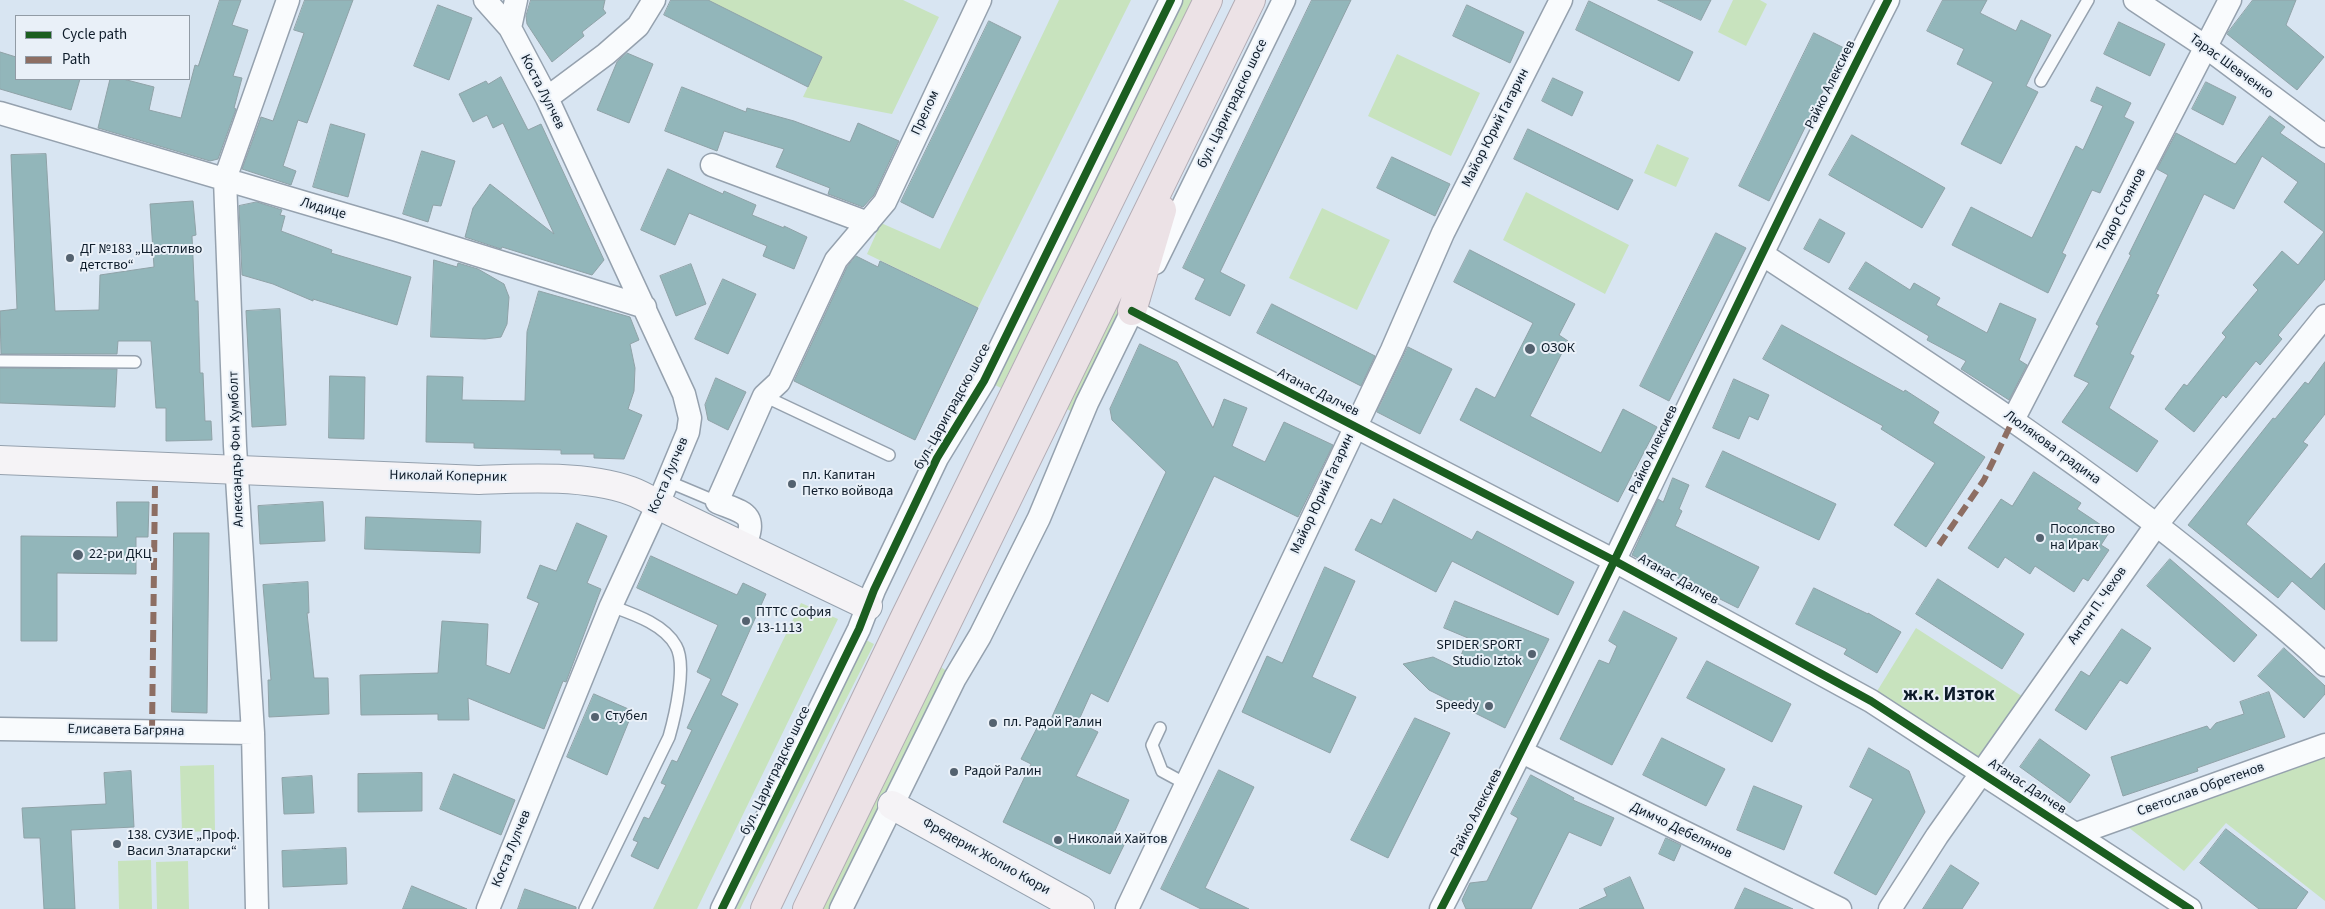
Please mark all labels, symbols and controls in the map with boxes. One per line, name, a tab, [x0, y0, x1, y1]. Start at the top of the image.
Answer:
legend	[15, 15, 190, 80]
text: Cycle path	[62, 24, 127, 45]
street label: Тарас Шевченко	[2186, 31, 2276, 103]
street label: бул. Цариградско шосе	[1194, 37, 1272, 171]
street label: Райко Алексиев	[1802, 38, 1860, 132]
text: Path	[62, 49, 90, 70]
street label: Коста Лулчев	[516, 52, 568, 132]
street label: Майор Юрий Гагарин	[1459, 66, 1533, 190]
street label: Прелом	[908, 88, 944, 138]
street label: Тодор Стоянов	[2094, 166, 2150, 254]
street label: Лидице	[298, 194, 348, 224]
place label: ДГ №183 „Щастливо детство“	[80, 242, 202, 274]
marker: ДГ №183 „Щастливо детство“	[64, 252, 76, 264]
street label: бул. Цариградско шосе	[911, 341, 995, 473]
place label: ОЗОК	[1541, 341, 1575, 357]
marker: ОЗОК	[1523, 342, 1537, 356]
street label: Атанас Далчев	[1274, 365, 1362, 421]
street label: Александър Фон Хумболт	[226, 371, 248, 527]
street label: Райко Алексиев	[1626, 403, 1682, 497]
street label: Люлякова градина	[2000, 407, 2104, 489]
street label: Майор Юрий Гагарин	[1288, 431, 1358, 557]
street label: Коста Лулчев	[645, 435, 693, 517]
street label: Николай Коперник	[389, 468, 507, 486]
place label: пл. Капитан Петко войвода	[802, 468, 893, 501]
marker: пл. Капитан Петко войвода	[786, 478, 798, 490]
place label: Посолство на Ирак	[2050, 522, 2115, 554]
marker: Посолство на Ирак	[2034, 532, 2046, 544]
place label: 22-ри ДКЦ	[89, 547, 152, 563]
marker: 22-ри ДКЦ	[71, 548, 85, 562]
street label: Атанас Далчев	[1635, 551, 1721, 609]
street label: Антон П. Чехов	[2065, 564, 2131, 648]
place label: ПТТС София 13-1113	[756, 605, 831, 638]
marker: ПТТС София 13-1113	[740, 615, 752, 627]
place label: SPIDER SPORT Studio Iztok	[1436, 638, 1522, 670]
marker: SPIDER SPORT Studio Iztok	[1526, 648, 1538, 660]
district label: ж.к. Изток	[1903, 685, 1995, 707]
place label: Speedy	[1436, 698, 1479, 714]
marker: Speedy	[1483, 700, 1495, 712]
street label: бул. Цариградско шосе	[737, 704, 815, 838]
place label: Стубел	[605, 709, 648, 725]
marker: Стубел	[589, 711, 601, 723]
place label: пл. Радой Ралин	[1003, 715, 1102, 731]
marker: пл. Радой Ралин	[987, 717, 999, 729]
street label: Елисавета Багряна	[68, 722, 184, 740]
street label: Атанас Далчев	[1985, 756, 2069, 818]
street label: Светослав Обретенов	[2135, 759, 2267, 821]
place label: Радой Ралин	[964, 764, 1042, 780]
marker: Радой Ралин	[948, 766, 960, 778]
street label: Райко Алексиев	[1448, 766, 1506, 860]
street label: Димчо Дебелянов	[1627, 799, 1735, 863]
street label: Коста Лулчев	[489, 808, 535, 890]
street label: Фредерик Жолио Кюри	[919, 815, 1053, 899]
place label: 138. СУЗИЕ „Проф. Васил Златарски“	[127, 828, 240, 860]
place label: Николай Хайтов	[1068, 832, 1167, 848]
marker: Николай Хайтов	[1052, 834, 1064, 846]
marker: 138. СУЗИЕ „Проф. Васил Златарски“	[111, 838, 123, 850]

